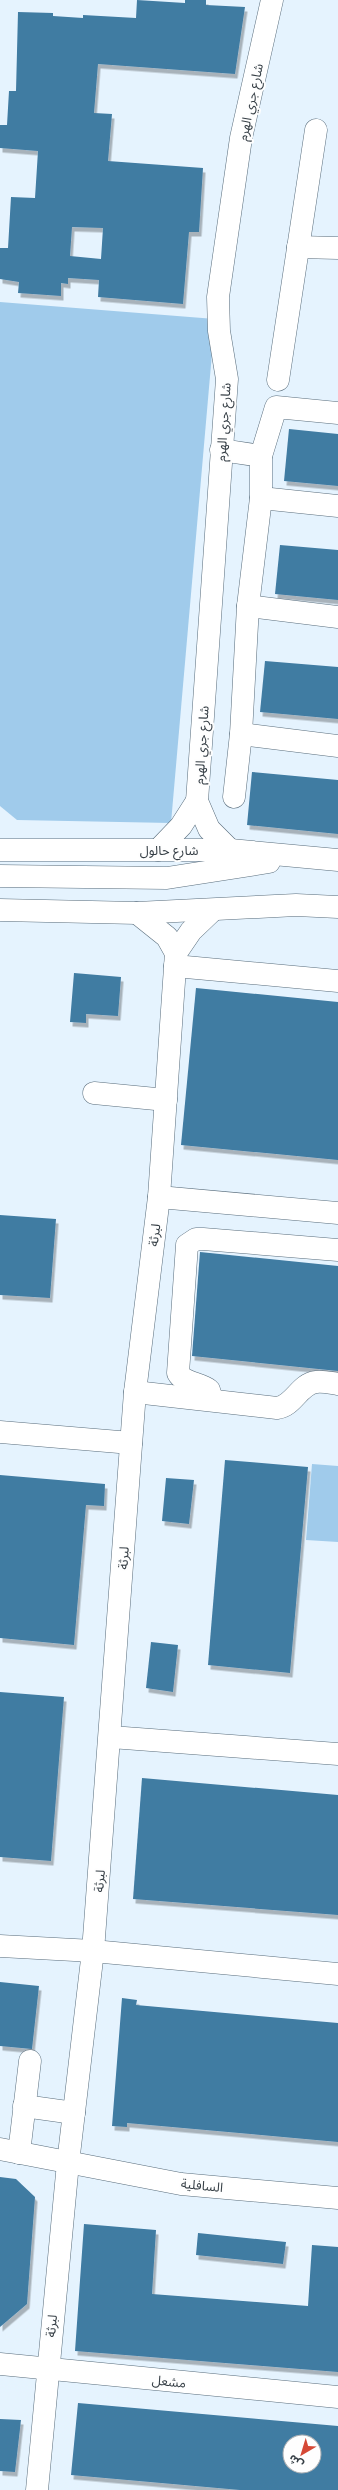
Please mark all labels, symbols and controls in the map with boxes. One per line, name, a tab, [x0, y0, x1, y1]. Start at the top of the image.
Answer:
street label: شارع جري الهرم	[234, 62, 269, 143]
street label: شارع جري الهرم	[212, 382, 237, 462]
street label: شارع جري الهرم	[190, 705, 215, 785]
street label: شارع حالول	[140, 842, 198, 861]
street label: لبرثة	[145, 1223, 163, 1247]
street label: لبرثة	[114, 1546, 132, 1570]
street label: لبرثة	[90, 1869, 108, 1893]
street label: السافلية	[180, 2175, 224, 2195]
street label: لبرثة	[42, 2314, 60, 2338]
street label: مشعل	[151, 2371, 187, 2392]
north arrow	[282, 2434, 322, 2474]
text: ش	[286, 2452, 306, 2472]

